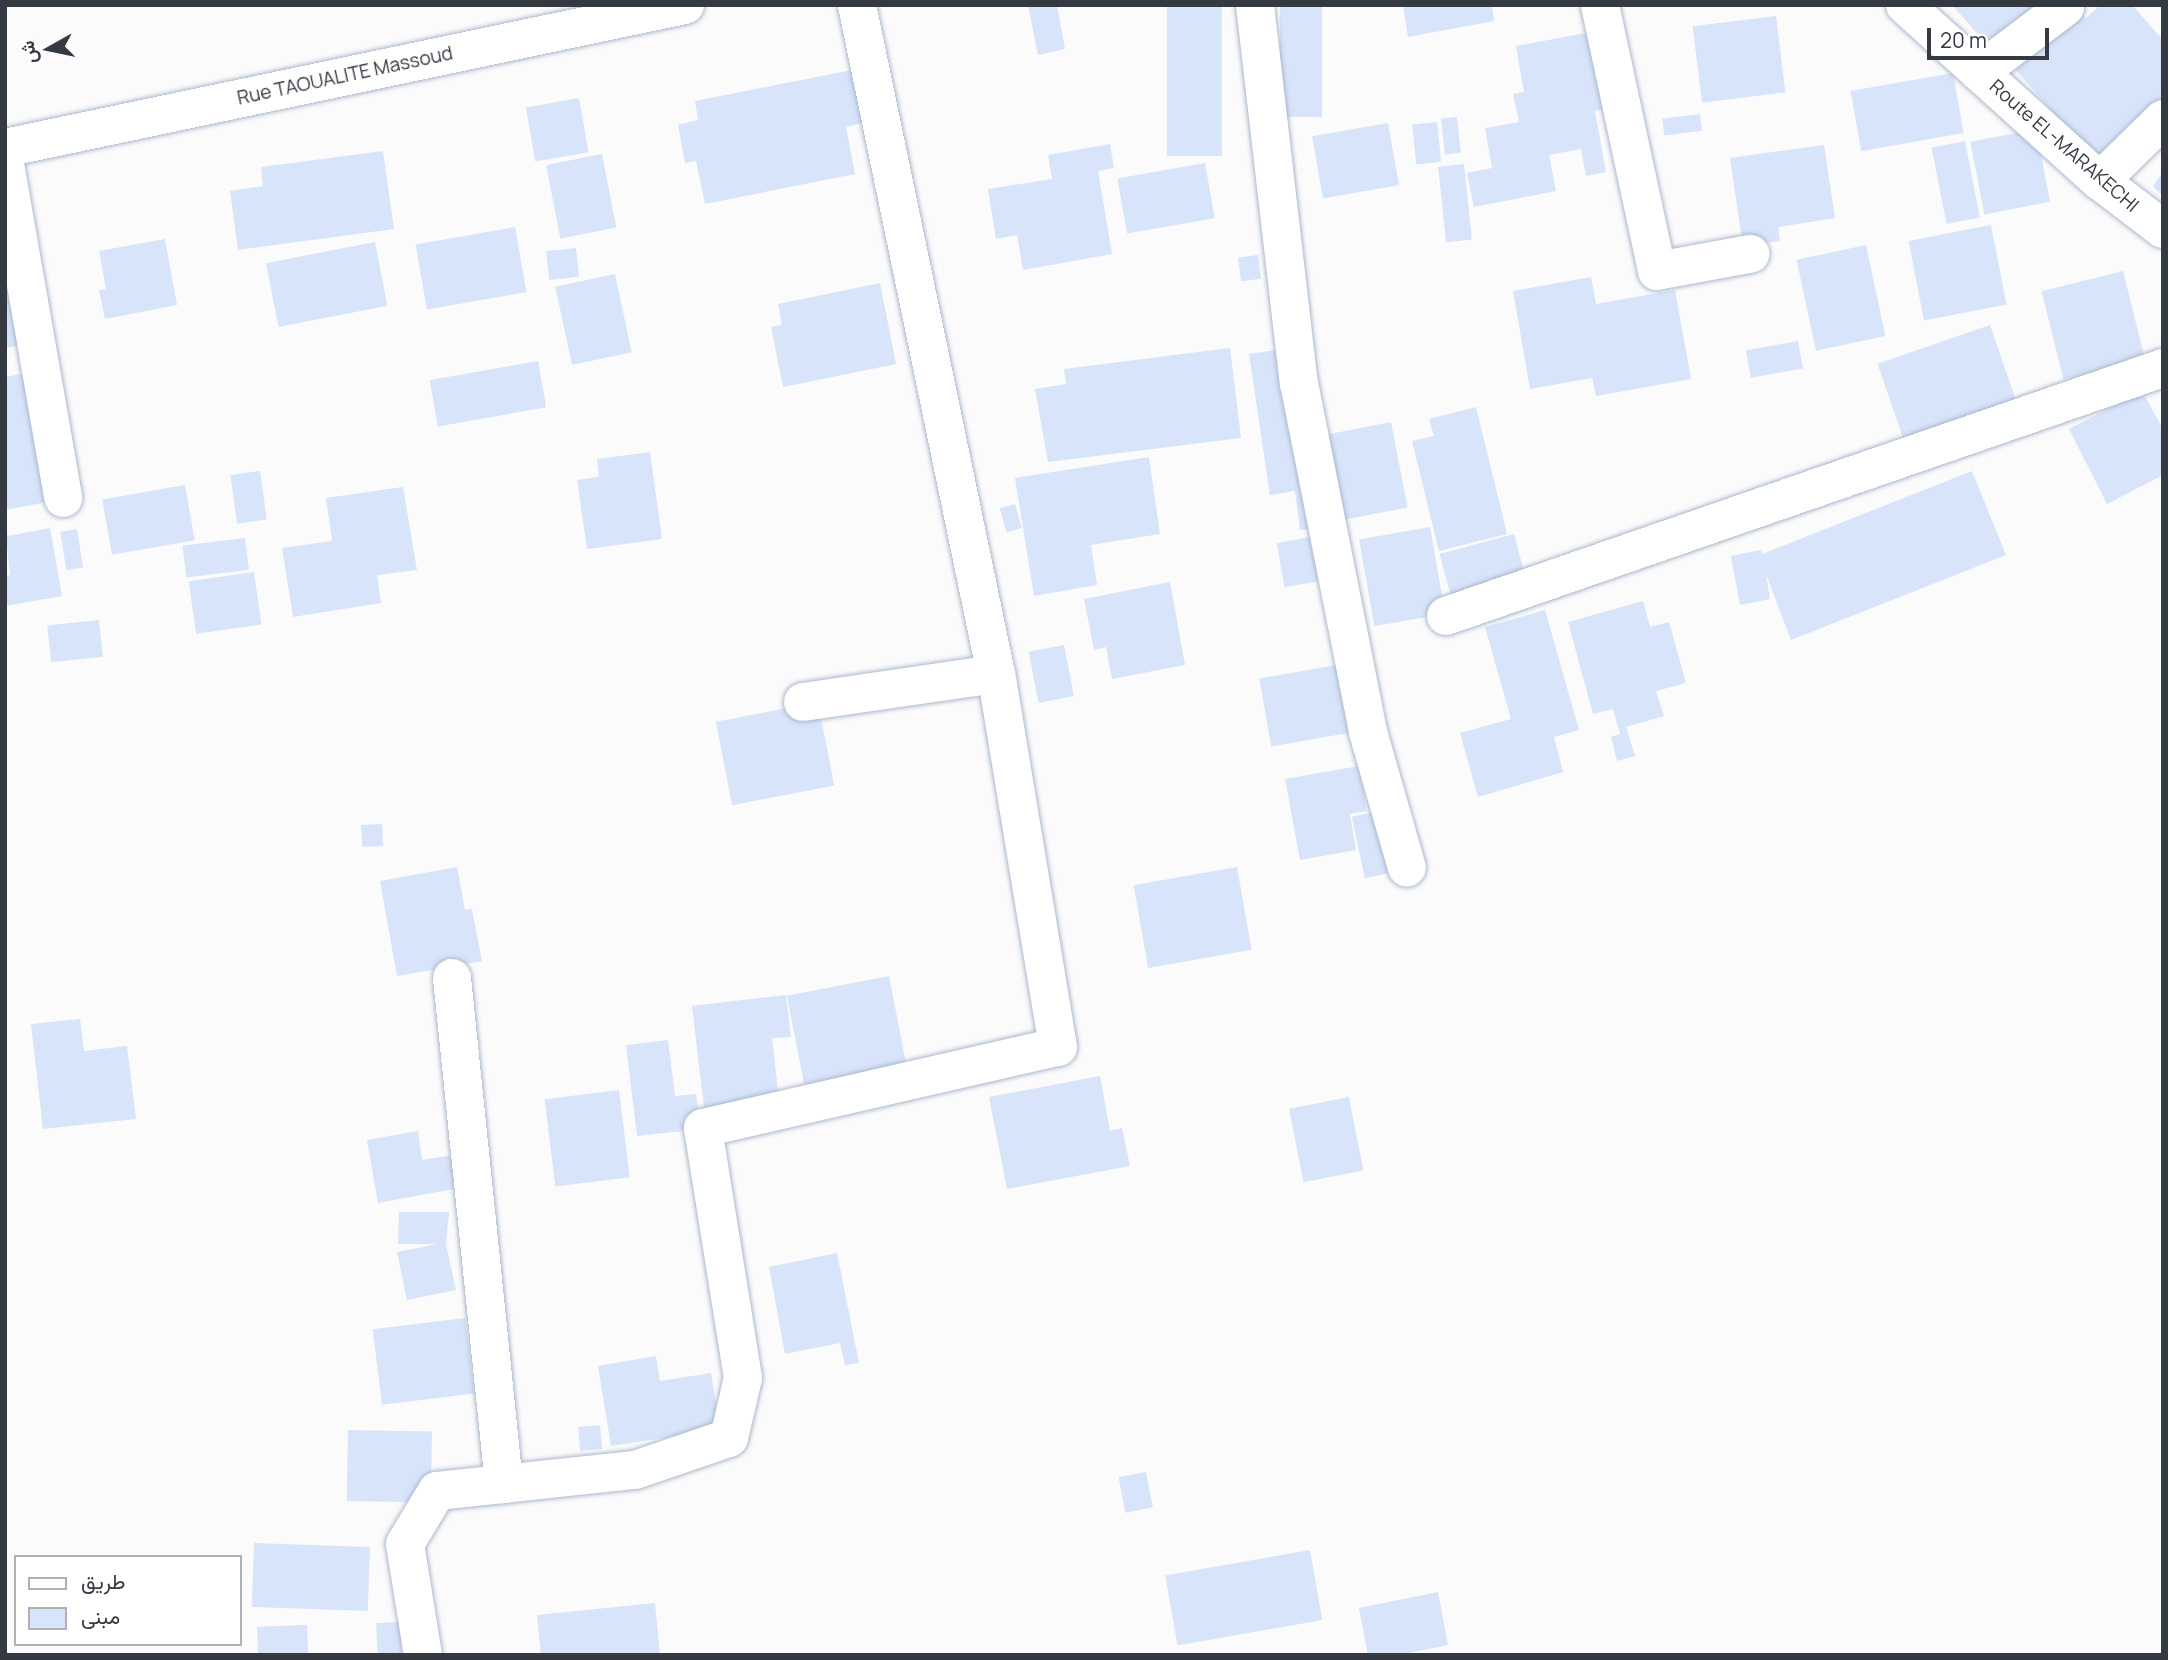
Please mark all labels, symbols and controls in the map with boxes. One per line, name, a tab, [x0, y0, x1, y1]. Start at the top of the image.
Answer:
north arrow	[14, 14, 84, 84]
scale bar	[1930, 14, 2052, 58]
text: 20 m	[1940, 26, 1987, 54]
text: ش	[14, 39, 43, 66]
street label: Rue TAOUALITE Massoud	[235, 42, 455, 110]
street label: Route EL-MARAKECHI	[1985, 75, 2143, 217]
legend	[14, 1555, 242, 1646]
text: طريق	[81, 1567, 126, 1595]
text: مبنى	[81, 1602, 120, 1630]

